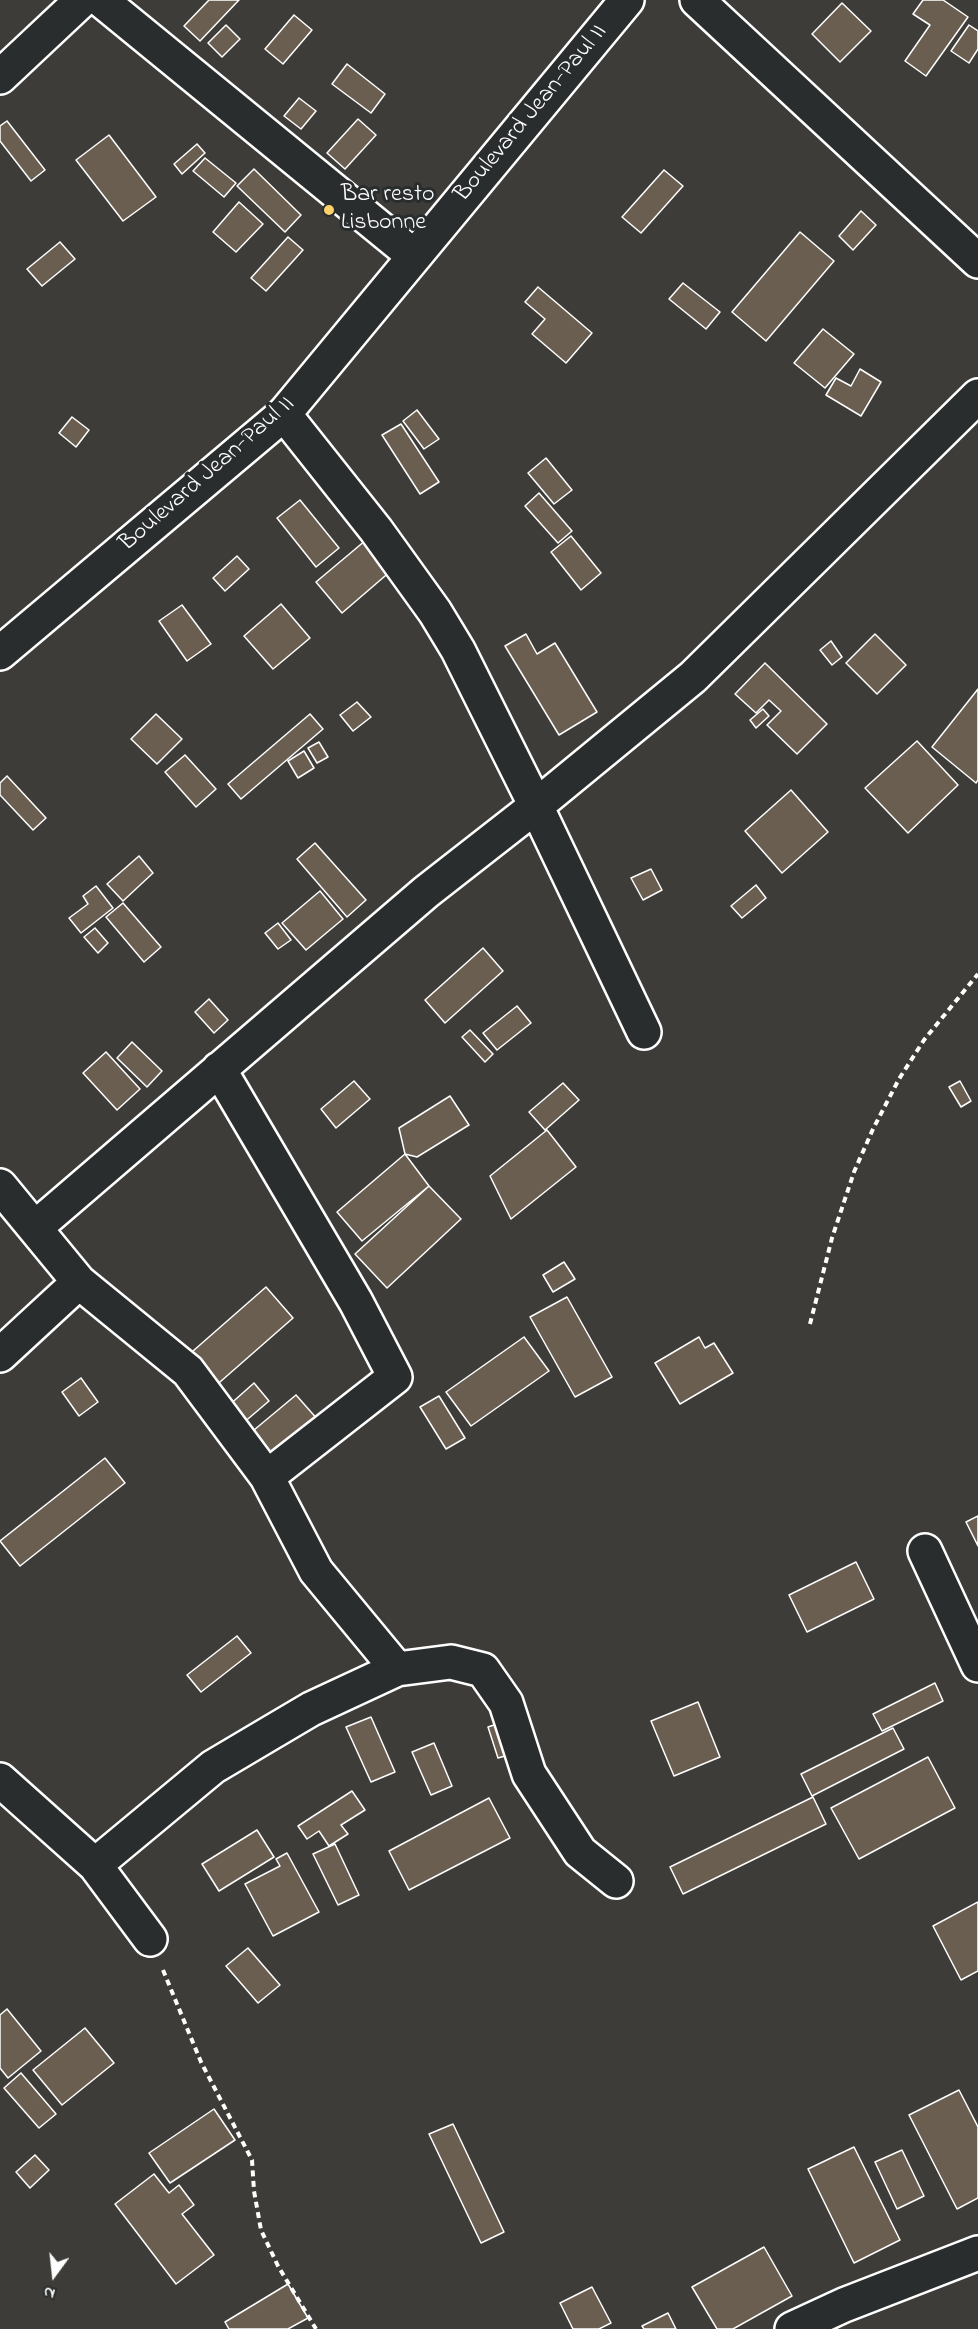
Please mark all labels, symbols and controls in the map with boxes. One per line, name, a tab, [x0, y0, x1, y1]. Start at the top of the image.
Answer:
street label: Boulevard Jean-Paul II	[449, 19, 615, 209]
place label: Bar resto Lisbonne	[341, 182, 435, 238]
marker: Bar resto Lisbonne	[322, 203, 336, 217]
street label: Boulevard Jean-Paul II	[114, 391, 302, 559]
north arrow	[24, 2245, 84, 2305]
text: N	[41, 2279, 58, 2305]

